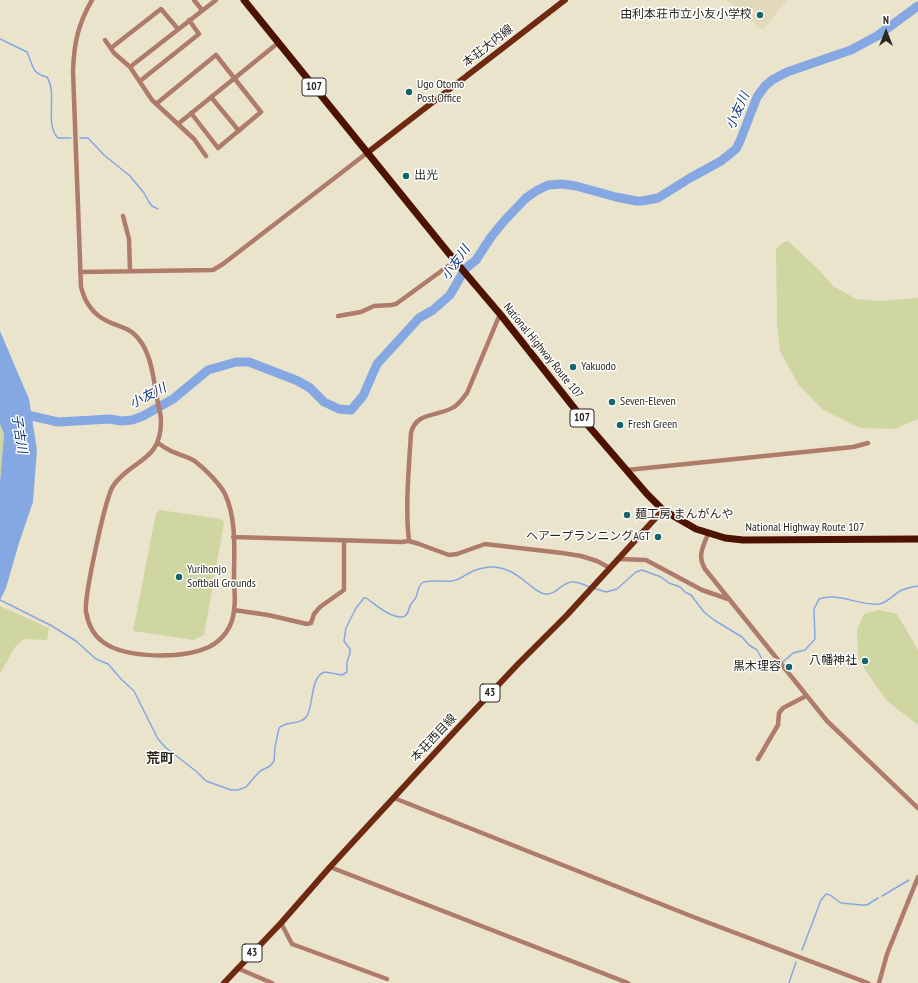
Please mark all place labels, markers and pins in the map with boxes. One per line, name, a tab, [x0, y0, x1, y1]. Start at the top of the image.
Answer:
place label: 由利本荘市立小友小学校	[620, 8, 752, 22]
marker: 由利本荘市立小友小学校	[755, 10, 765, 20]
place label: Ugo Otomo Post Office	[417, 78, 464, 106]
marker: Ugo Otomo Post Office	[404, 87, 414, 97]
place label: 出光	[414, 169, 438, 183]
marker: 出光	[401, 171, 411, 181]
place label: Yakuodo	[581, 360, 616, 374]
marker: Yakuodo	[568, 362, 578, 372]
place label: Seven-Eleven	[620, 395, 676, 409]
marker: Seven-Eleven	[607, 397, 617, 407]
place label: Fresh Green	[628, 418, 677, 432]
marker: Fresh Green	[615, 420, 625, 430]
place label: 麺工房 まんがんや	[635, 508, 734, 522]
marker: 麺工房 まんがんや	[622, 510, 632, 520]
place label: ヘアープランニングAGT	[526, 530, 650, 544]
marker: ヘアープランニングAGT	[653, 532, 663, 542]
place label: Yurihonjo Softball Grounds	[187, 563, 256, 591]
marker: Yurihonjo Softball Grounds	[174, 572, 184, 582]
place label: 八幡神社	[809, 654, 857, 668]
marker: 八幡神社	[860, 656, 870, 666]
place label: 黒木理容	[733, 660, 781, 674]
marker: 黒木理容	[784, 662, 794, 672]

